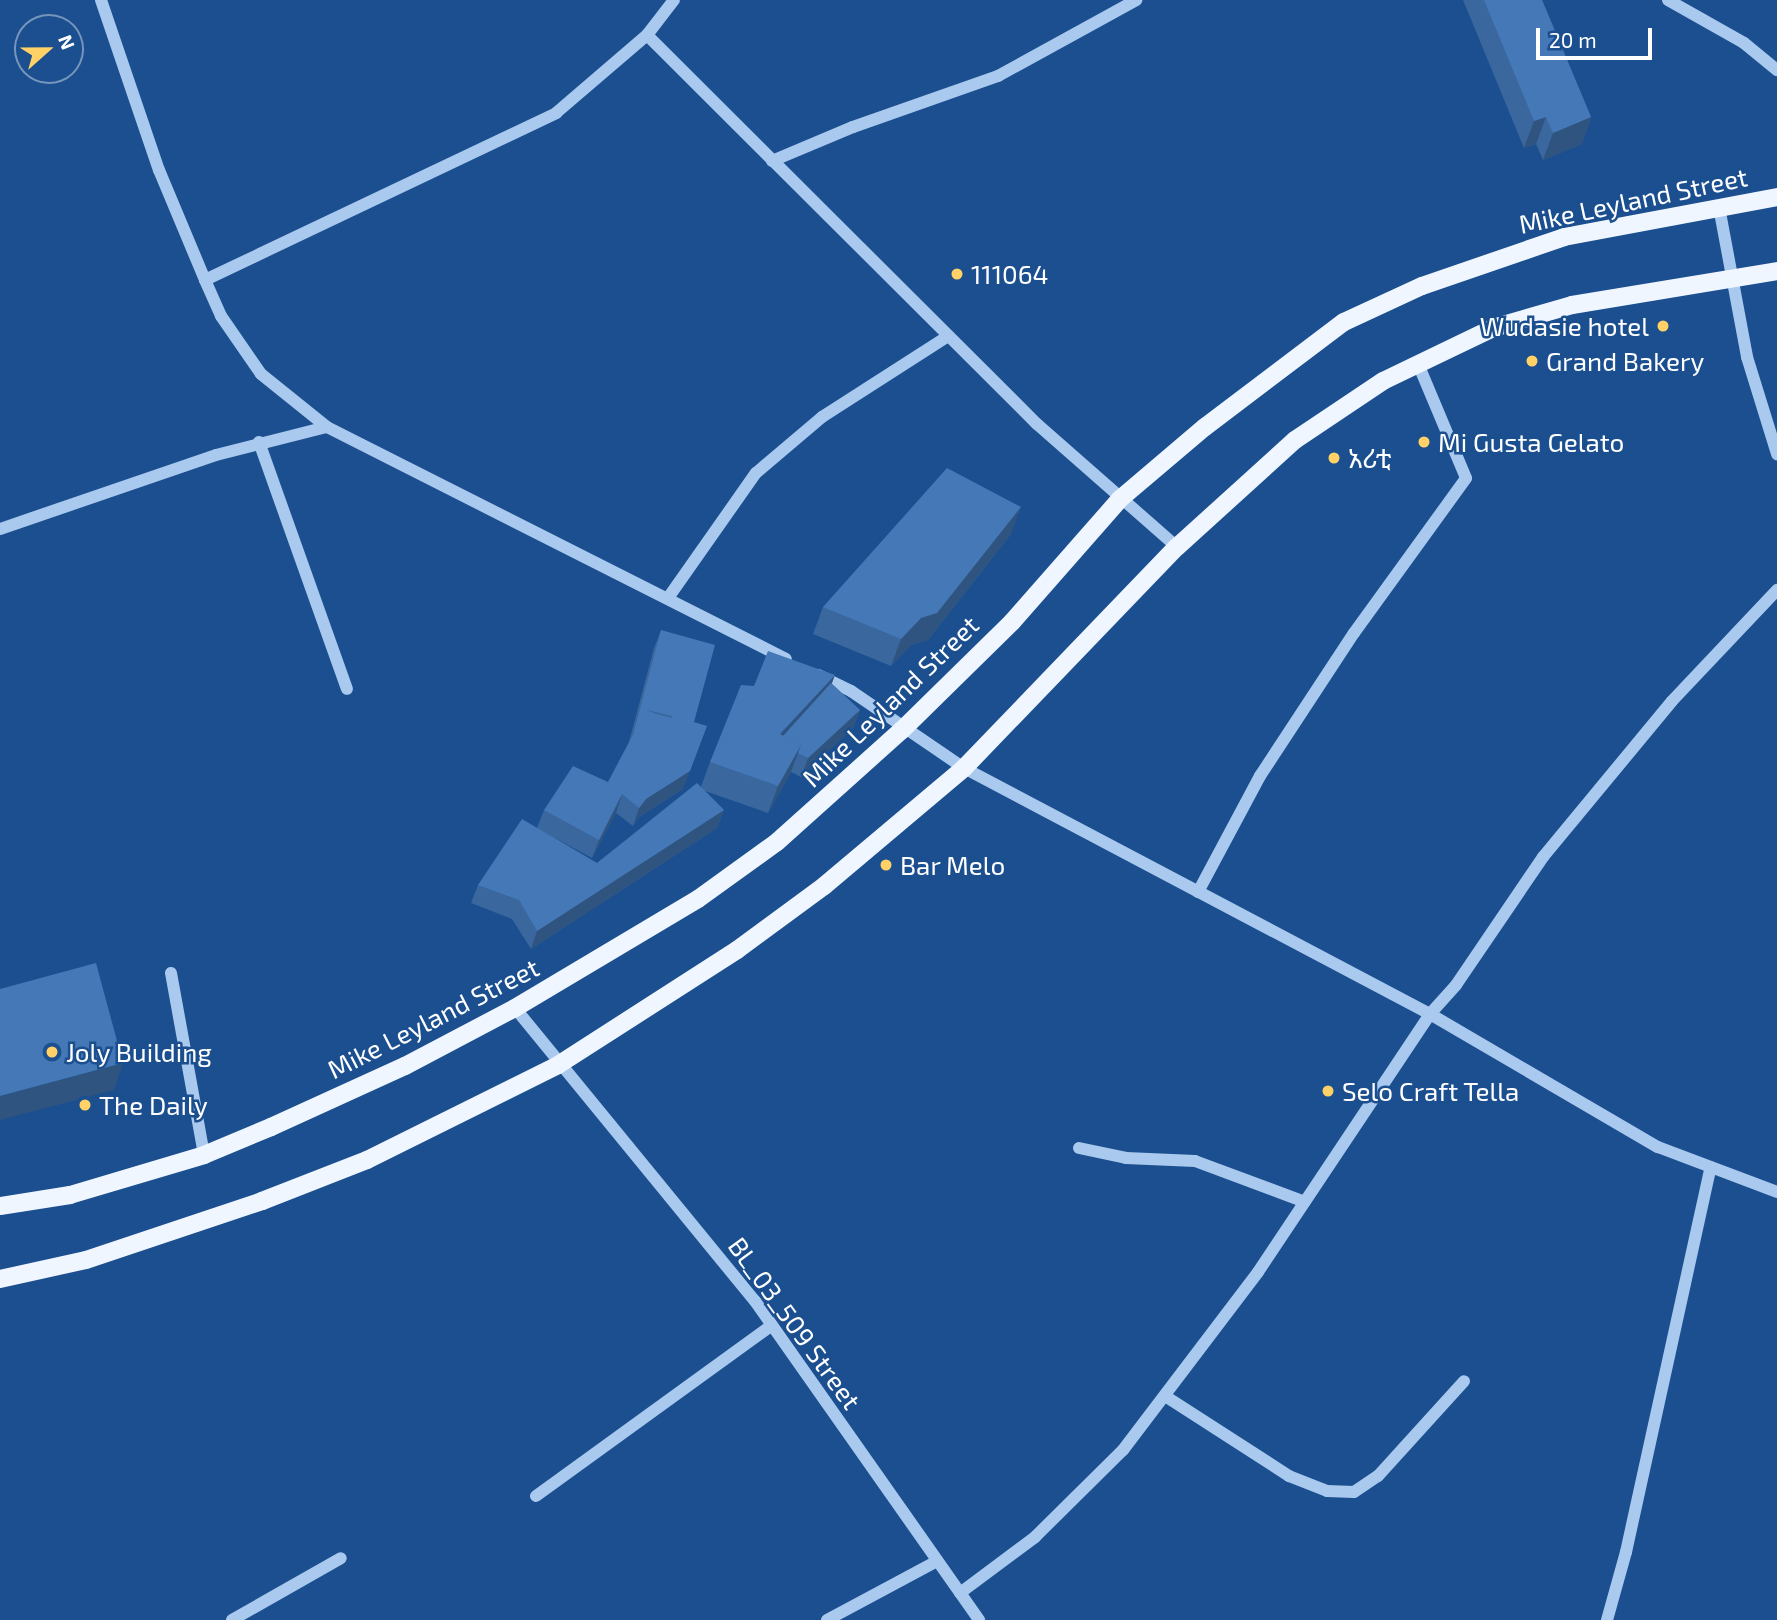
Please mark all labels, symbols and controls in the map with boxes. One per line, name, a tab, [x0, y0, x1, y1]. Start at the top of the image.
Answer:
north arrow	[14, 14, 84, 84]
scale bar	[1539, 14, 1654, 58]
text: 20 m	[1549, 27, 1597, 52]
text: N	[54, 31, 80, 53]
street label: Mike Leyland Street	[1516, 161, 1750, 239]
place label: 111064	[971, 258, 1049, 290]
marker: 111064	[949, 266, 965, 282]
place label: Wudasie hotel	[1480, 310, 1649, 342]
marker: Wudasie hotel	[1655, 318, 1671, 334]
place label: Grand Bakery	[1546, 345, 1704, 377]
marker: Grand Bakery	[1524, 353, 1540, 369]
place label: Mi Gusta Gelato	[1438, 426, 1624, 458]
marker: Mi Gusta Gelato	[1416, 434, 1432, 450]
place label: አሪቲ	[1348, 442, 1391, 474]
marker: አሪቲ	[1326, 450, 1342, 466]
street label: Mike Leyland Street	[795, 609, 985, 793]
place label: Bar Melo	[900, 849, 1006, 881]
marker: Bar Melo	[878, 857, 894, 873]
street label: Mike Leyland Street	[322, 951, 544, 1085]
place label: Joly Building	[66, 1036, 212, 1068]
marker: Joly Building	[44, 1044, 60, 1060]
place label: Selo Craft Tella	[1342, 1075, 1520, 1107]
marker: Selo Craft Tella	[1320, 1083, 1336, 1099]
place label: The Daily	[99, 1089, 208, 1121]
marker: The Daily	[77, 1097, 93, 1113]
street label: BL_03_509 Street	[722, 1231, 868, 1415]

